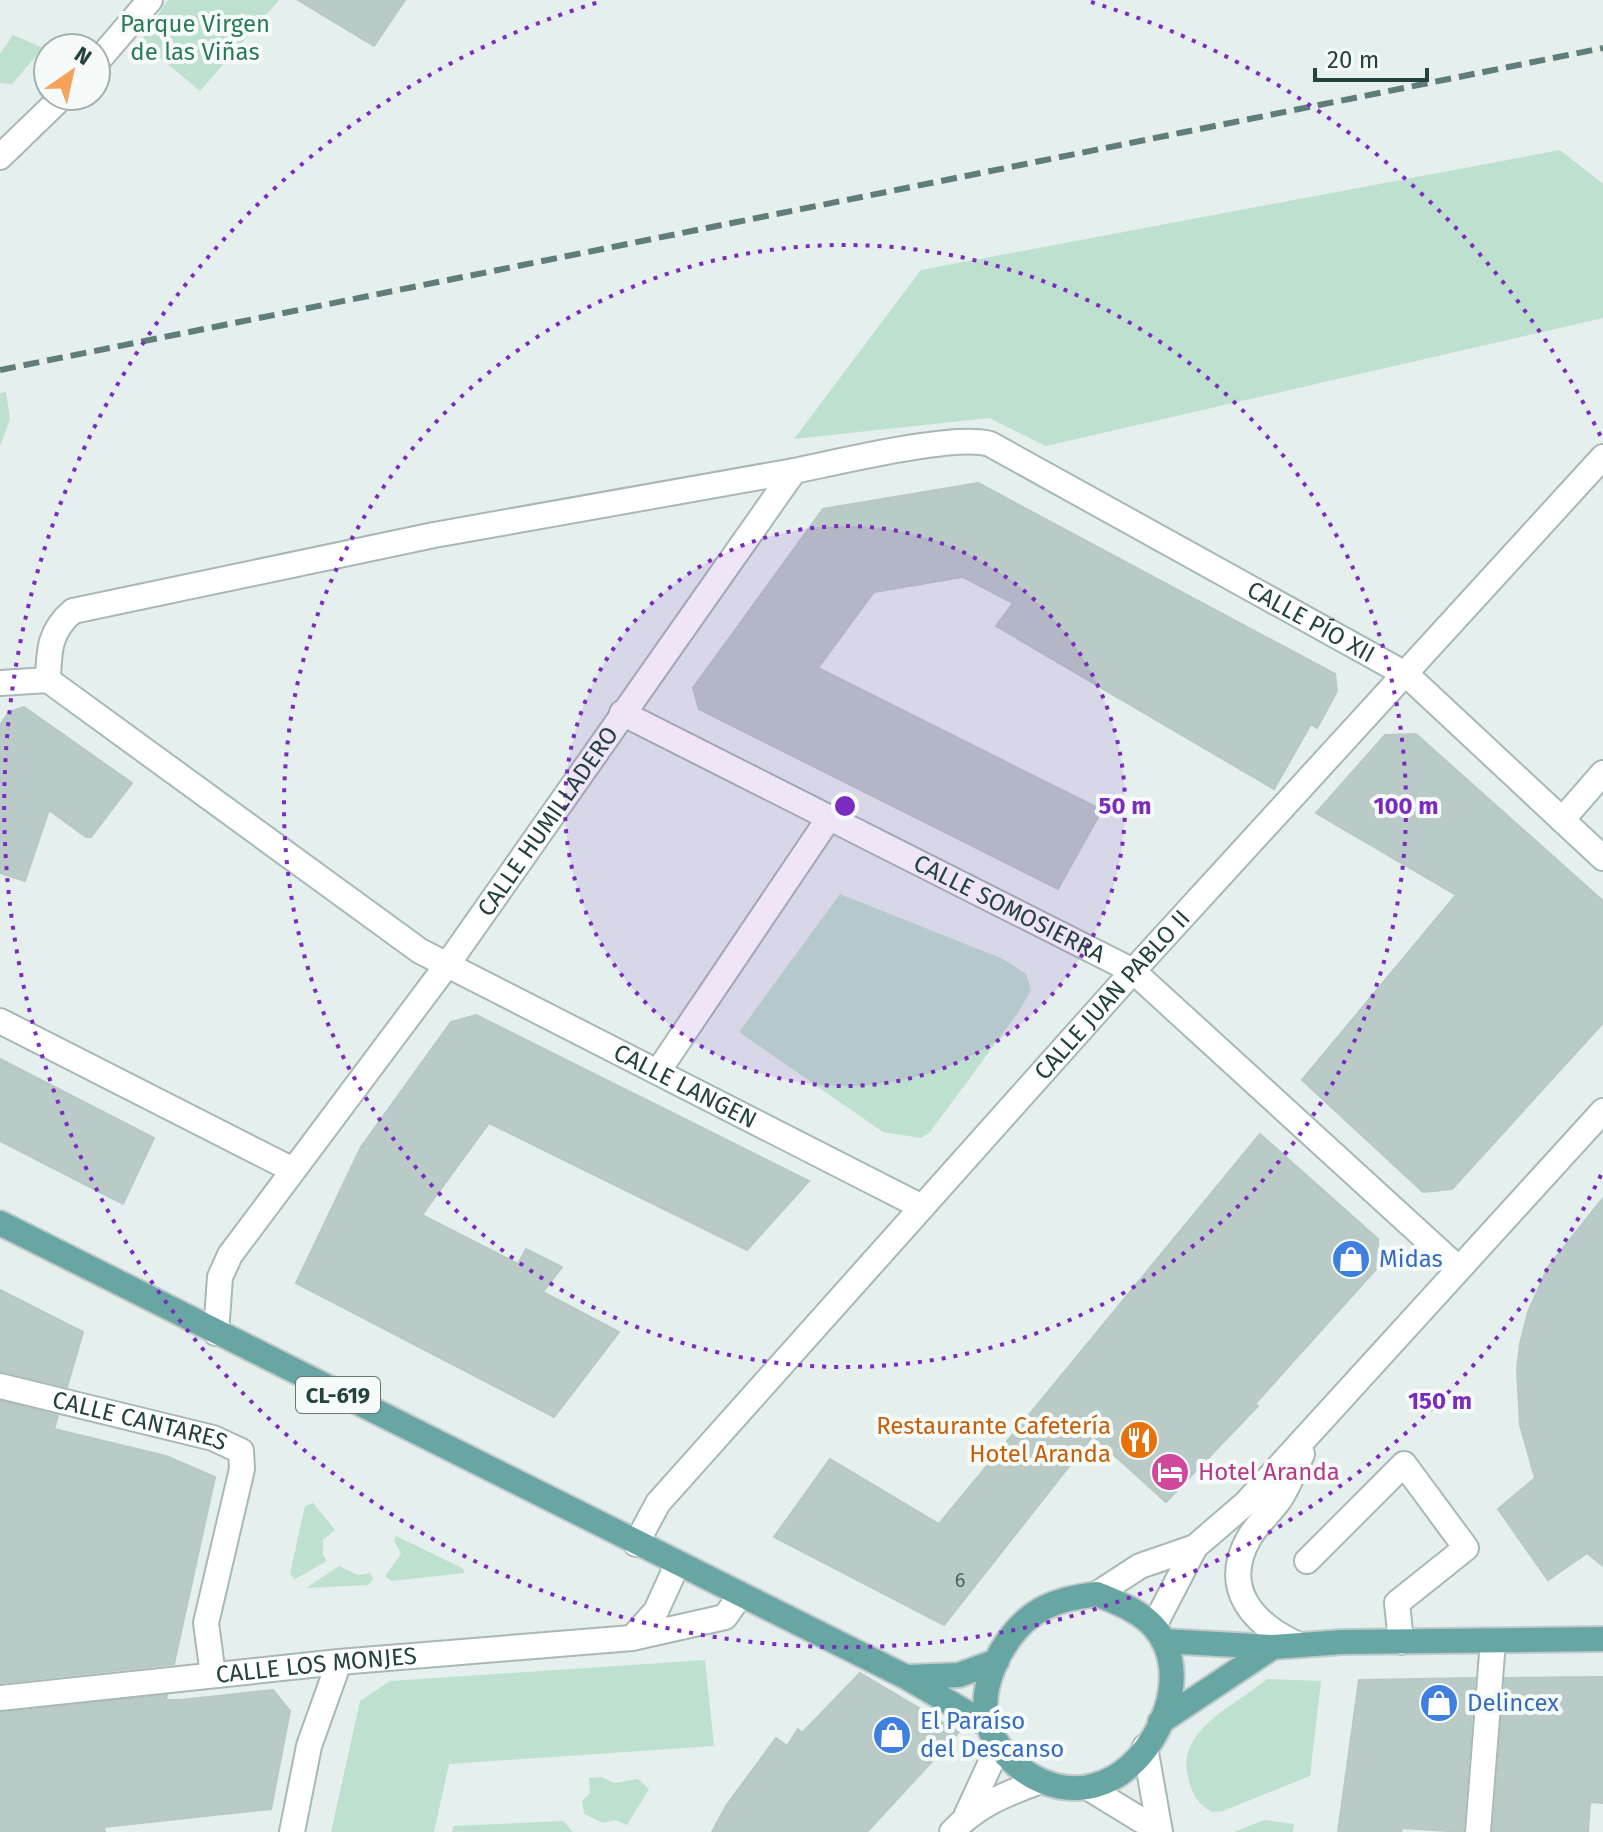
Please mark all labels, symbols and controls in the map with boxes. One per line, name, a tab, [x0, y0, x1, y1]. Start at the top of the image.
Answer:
park label: Parque Virgen de las Viñas	[120, 10, 270, 66]
north arrow	[32, 32, 112, 112]
scale bar	[1315, 32, 1427, 82]
text: N	[69, 41, 97, 71]
text: 20 m	[1327, 46, 1379, 74]
street label: CALLE PÍO XII	[1242, 575, 1380, 668]
street label: CALLE HUMILLADERO	[472, 721, 624, 922]
centre of rings	[831, 792, 859, 820]
text: 50 m	[1099, 792, 1151, 820]
text: 100 m	[1373, 792, 1439, 820]
street label: CALLE SOMOSIERRA	[909, 849, 1110, 969]
street label: CALLE JUAN PABLO II	[1029, 904, 1196, 1086]
street label: CALLE LANGEN	[609, 1038, 761, 1134]
shop icon: Midas	[1330, 1238, 1372, 1280]
place label: Midas	[1379, 1245, 1443, 1273]
road number: CL-619	[296, 1377, 380, 1413]
street label: CALLE CANTARES	[50, 1385, 232, 1457]
text: 150 m	[1408, 1387, 1472, 1415]
place label: Restaurante Cafetería Hotel Aranda	[876, 1412, 1111, 1468]
restaurant icon: Restaurante Cafetería Hotel Aranda	[1118, 1419, 1160, 1461]
hotel icon: Hotel Aranda	[1149, 1451, 1191, 1493]
place label: Hotel Aranda	[1198, 1458, 1340, 1486]
house number: 6	[955, 1568, 965, 1592]
street label: CALLE LOS MONJES	[214, 1642, 418, 1689]
shop icon: Delincex	[1418, 1682, 1460, 1724]
place label: Delincex	[1467, 1689, 1559, 1717]
place label: El Paraíso del Descanso	[920, 1707, 1064, 1763]
shop icon: El Paraíso del Descanso	[871, 1714, 913, 1756]

